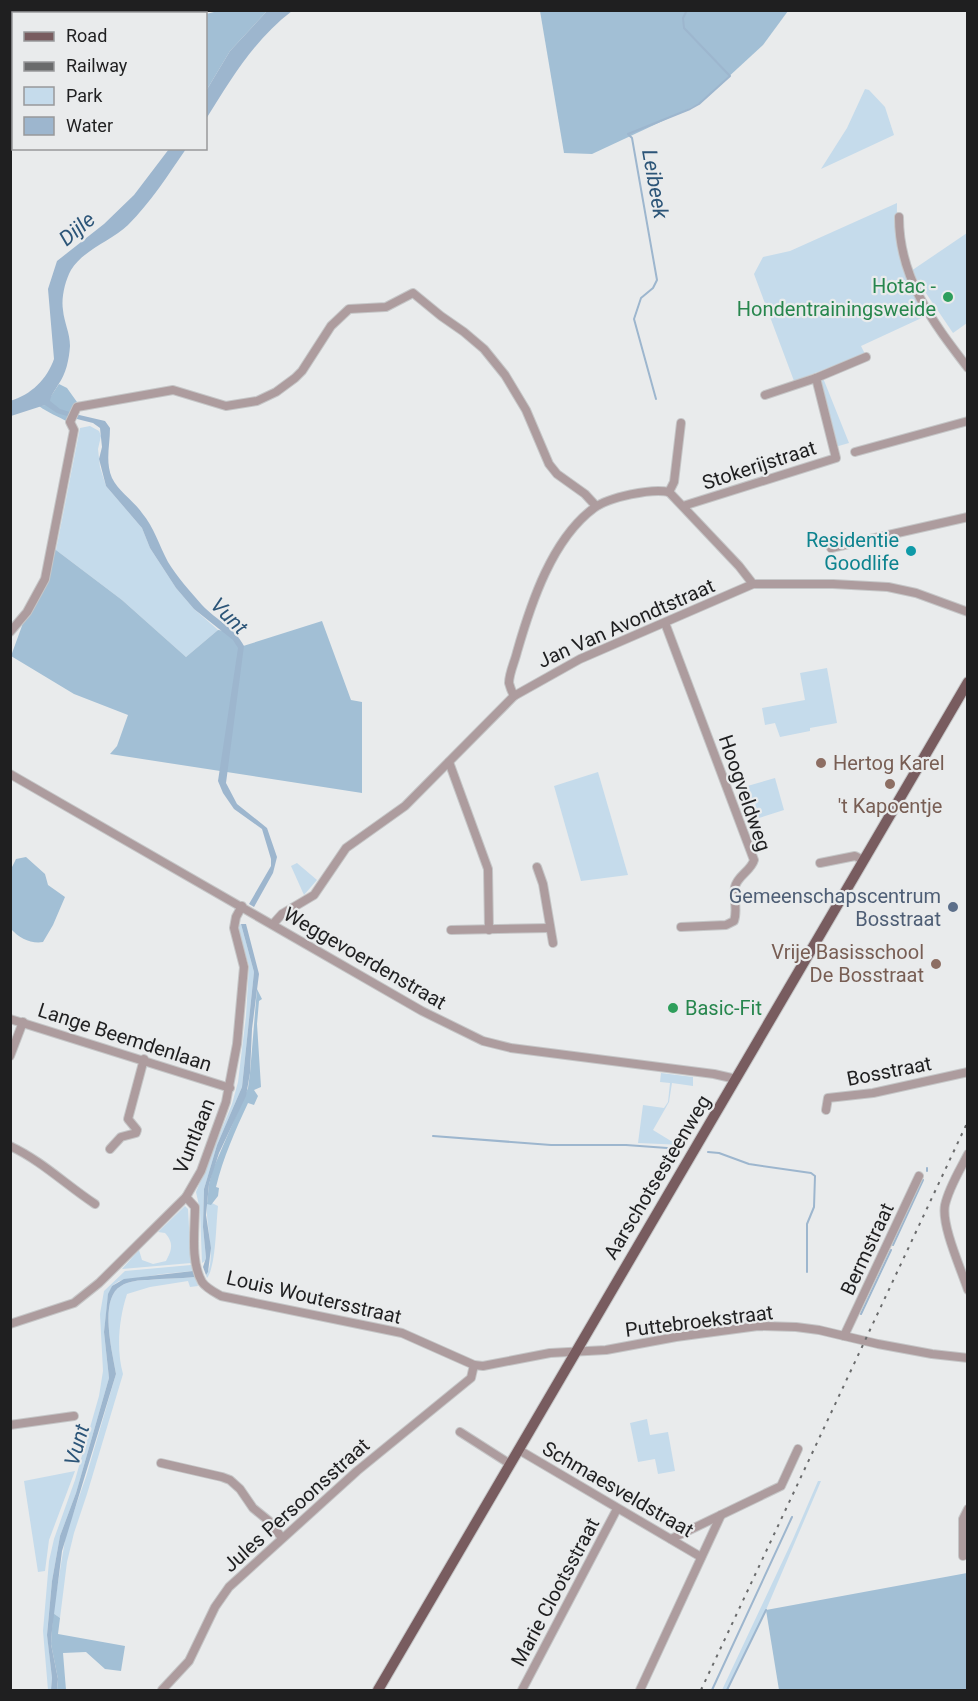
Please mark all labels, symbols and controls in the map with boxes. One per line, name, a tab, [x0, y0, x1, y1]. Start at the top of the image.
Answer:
legend	[12, 12, 207, 150]
text: Road	[66, 25, 107, 46]
text: Railway	[66, 55, 128, 76]
text: Park	[66, 85, 103, 106]
text: Water	[66, 115, 113, 136]
water label: Leibeek	[637, 147, 673, 221]
water label: Dijle	[54, 207, 100, 251]
place label: Hotac - Hondentrainingsweide	[737, 274, 936, 321]
marker: Hotac - Hondentrainingsweide	[941, 290, 955, 304]
street label: Stokerijstraat	[699, 435, 819, 495]
place label: Residentie Goodlife	[806, 528, 899, 575]
marker: Residentie Goodlife	[904, 544, 918, 558]
street label: Jan Van Avondtstraat	[534, 573, 718, 673]
water label: Vunt	[206, 593, 253, 640]
street label: Hoogveldweg	[714, 732, 776, 854]
place label: Hertog Karel	[833, 751, 945, 775]
marker: Hertog Karel	[814, 756, 828, 770]
marker: 't Kapoentje	[883, 777, 897, 791]
place label: 't Kapoentje	[838, 794, 942, 818]
place label: Gemeenschapscentrum Bosstraat	[729, 884, 941, 931]
marker: Gemeenschapscentrum Bosstraat	[946, 900, 960, 914]
street label: Weggevoerdenstraat	[279, 902, 451, 1014]
place label: Vrije Basisschool De Bosstraat	[771, 940, 924, 987]
marker: Vrije Basisschool De Bosstraat	[929, 957, 943, 971]
place label: Basic-Fit	[685, 996, 762, 1020]
street label: Lange Beemdenlaan	[35, 998, 215, 1076]
marker: Basic-Fit	[666, 1001, 680, 1015]
street label: Bosstraat	[845, 1051, 933, 1091]
street label: Aarschotsesteenweg	[598, 1091, 716, 1263]
street label: Vuntlaan	[168, 1095, 220, 1177]
street label: Bermstraat	[835, 1199, 899, 1299]
street label: Louis Woutersstraat	[224, 1265, 404, 1329]
street label: Puttebroekstraat	[624, 1300, 774, 1342]
water label: Vunt	[60, 1421, 94, 1468]
street label: Jules Persoonsstraat	[218, 1433, 374, 1577]
street label: Schmaesveldstraat	[538, 1436, 698, 1542]
street label: Marie Clootsstraat	[506, 1514, 604, 1670]

